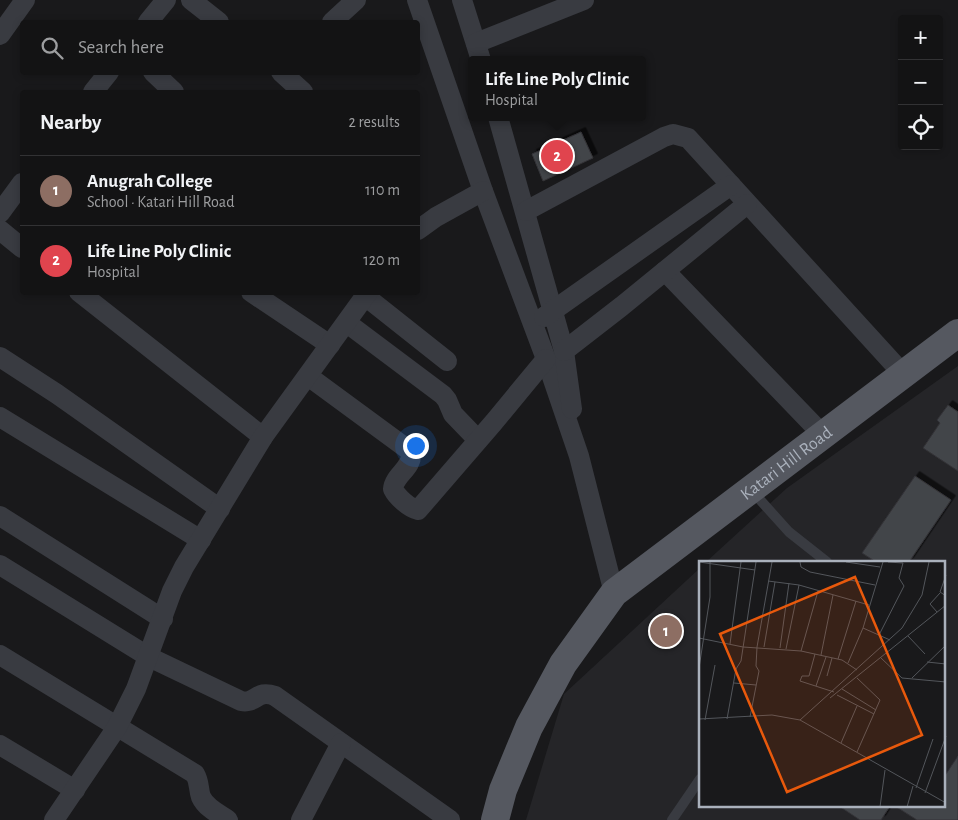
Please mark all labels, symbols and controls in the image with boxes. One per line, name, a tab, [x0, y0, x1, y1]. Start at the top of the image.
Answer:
map controls	[898, 15, 943, 150]
button: +	[898, 15, 943, 60]
search box	[20, 20, 420, 75]
icon: search	[38, 34, 66, 62]
text: Search here	[78, 38, 164, 57]
popup	[468, 56, 646, 121]
button: −	[898, 60, 943, 105]
text: Life Line Poly Clinic	[485, 70, 629, 89]
text: Hospital	[485, 92, 538, 108]
button: locate	[898, 105, 943, 150]
text: Nearby	[40, 112, 101, 133]
text: 2 results	[348, 114, 400, 130]
pin: 2	[541, 137, 573, 175]
text: Anugrah College	[87, 172, 212, 191]
text: 1	[53, 182, 59, 198]
text: 110 m	[365, 182, 400, 198]
text: School · Katari Hill Road	[87, 194, 235, 210]
text: Life Line Poly Clinic	[87, 242, 231, 261]
text: 2	[52, 252, 60, 268]
text: 120 m	[363, 252, 400, 268]
text: Hospital	[87, 264, 140, 280]
street label: Katari Hill Road	[738, 424, 836, 504]
your location	[403, 433, 429, 459]
inset map	[699, 561, 946, 808]
pin: 1	[650, 612, 682, 650]

